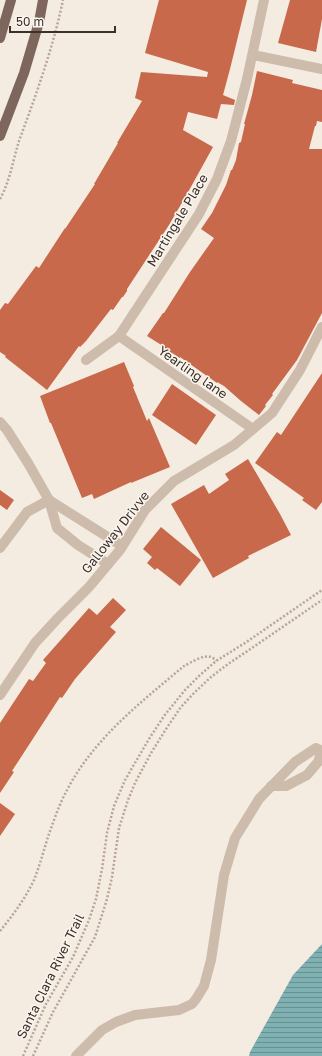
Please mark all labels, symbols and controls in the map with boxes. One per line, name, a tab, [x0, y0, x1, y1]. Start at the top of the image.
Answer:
scale bar	[10, 8, 115, 34]
text: 50 m	[16, 14, 44, 29]
street label: Martingale Place	[143, 171, 211, 269]
street label: Yearling lane	[155, 342, 231, 402]
street label: Galloway Drivve	[78, 488, 152, 576]
street label: Santa Clara River Trail	[13, 911, 87, 1041]

